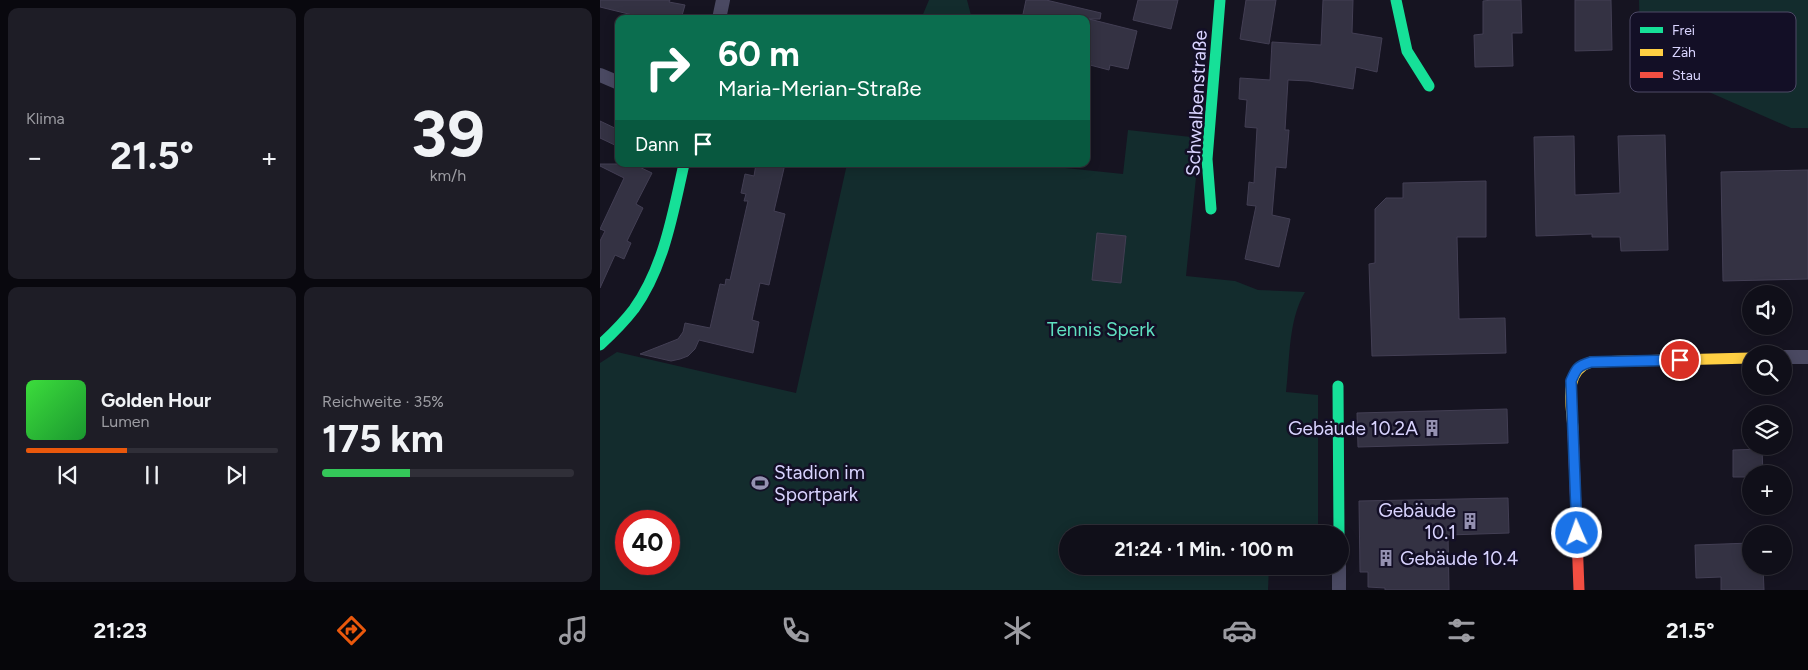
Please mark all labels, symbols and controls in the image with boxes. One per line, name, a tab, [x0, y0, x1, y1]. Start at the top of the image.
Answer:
legend	[1630, 12, 1796, 92]
text: Frei	[1672, 22, 1695, 39]
street label: Schwalbenstraße	[1181, 29, 1212, 177]
text: 60 m	[718, 33, 800, 75]
icon: right	[635, 35, 700, 100]
text: Zäh	[1672, 44, 1696, 61]
text: Stau	[1672, 67, 1701, 84]
text: Maria-Merian-Straße	[718, 75, 922, 102]
text: 39	[411, 94, 485, 172]
text: Klima	[26, 109, 65, 128]
icon: arrive	[689, 130, 717, 158]
text: 21.5°	[110, 133, 194, 179]
text: Dann	[635, 133, 679, 156]
text: −	[26, 140, 43, 174]
text: +	[261, 140, 278, 174]
text: km/h	[430, 166, 466, 185]
map controls	[1742, 285, 1792, 575]
button: sound	[1742, 285, 1792, 335]
park label: Tennis Sperk	[1047, 318, 1156, 341]
pin	[1659, 339, 1701, 381]
button: search	[1742, 345, 1792, 395]
icon: arrive	[1666, 346, 1694, 374]
text: Golden Hour	[101, 389, 211, 412]
text: Reichweite · 35%	[322, 392, 444, 411]
button: layers	[1742, 405, 1792, 455]
text: Lumen	[101, 412, 150, 431]
text: 175 km	[322, 416, 444, 462]
place label: Gebäude 10.2A	[1288, 417, 1418, 440]
building icon: Gebäude 10.2A	[1422, 418, 1442, 438]
icon: previous	[54, 461, 82, 489]
icon: pause	[138, 461, 166, 489]
icon: next	[222, 461, 250, 489]
place label: Stadion im Sportpark	[774, 461, 865, 506]
button: +	[1742, 465, 1792, 515]
sports icon: Stadion im Sportpark	[750, 473, 770, 493]
place label: Gebäude 10.1	[1378, 499, 1456, 544]
position arrow	[1550, 506, 1602, 558]
speed limit sign: 40	[615, 510, 680, 575]
building icon: Gebäude 10.1	[1460, 511, 1480, 531]
button: −	[1742, 525, 1792, 575]
text: 21:24 · 1 Min. · 100 m	[1115, 538, 1293, 561]
place label: Gebäude 10.4	[1400, 547, 1518, 570]
building icon: Gebäude 10.4	[1376, 548, 1396, 568]
icon: directions	[334, 613, 369, 648]
icon: music	[556, 613, 591, 648]
icon: phone	[778, 613, 813, 648]
icon: climate	[1000, 613, 1035, 648]
icon: car	[1222, 613, 1257, 648]
icon: filters	[1444, 613, 1479, 648]
text: 21:23	[93, 617, 147, 644]
text: 21.5°	[1666, 617, 1714, 644]

